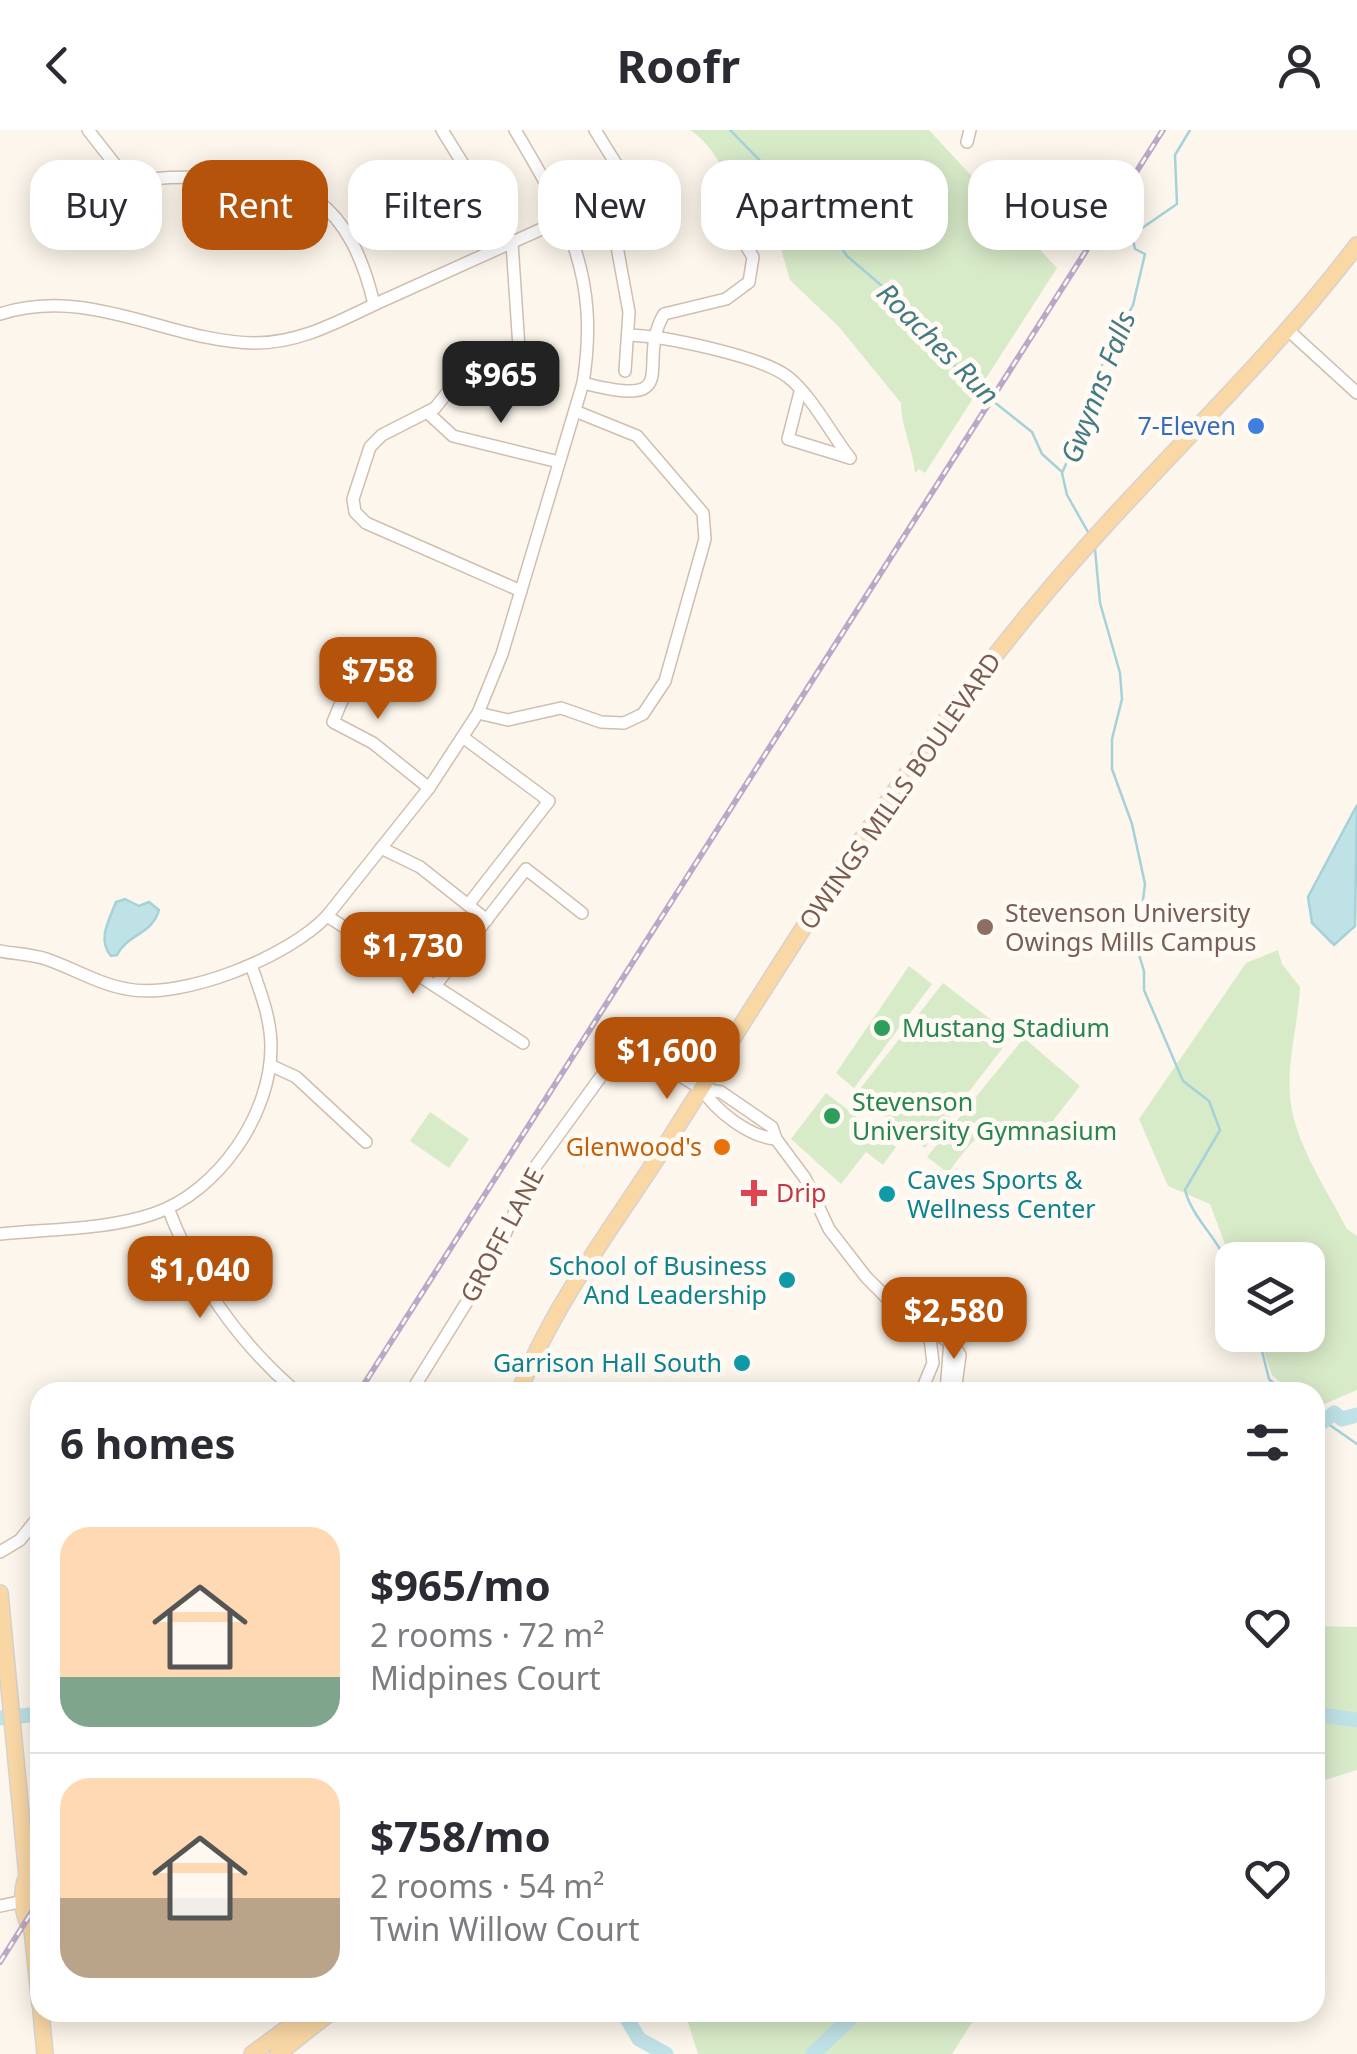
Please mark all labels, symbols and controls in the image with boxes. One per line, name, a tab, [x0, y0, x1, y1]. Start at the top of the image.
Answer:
text: Roofr	[617, 35, 740, 96]
icon: back	[30, 38, 85, 93]
icon: person	[1272, 38, 1327, 93]
chip: Buy	[30, 160, 162, 250]
chip: Rent	[182, 160, 328, 250]
chip: Filters	[348, 160, 518, 250]
chip: New	[538, 160, 681, 250]
chip: Apartment	[701, 160, 948, 250]
chip: House	[968, 160, 1144, 250]
water label: Roaches Run	[869, 274, 1008, 413]
water label: Gwynns Falls	[1051, 305, 1143, 468]
pin: $965	[442, 341, 560, 426]
text: $965	[464, 352, 538, 395]
place label: 7-Eleven	[1137, 408, 1236, 442]
marker: 7-Eleven	[1245, 415, 1267, 437]
pin: $758	[319, 637, 437, 722]
street label: OWINGS MILLS BOULEVARD	[790, 645, 1008, 936]
text: $758	[341, 648, 415, 691]
place label: Stevenson University Owings Mills Campus	[1005, 895, 1256, 958]
pin: $1,730	[332, 912, 494, 997]
marker: Stevenson University Owings Mills Campus	[974, 916, 996, 938]
text: $1,730	[363, 923, 463, 966]
place label: Mustang Stadium	[902, 1010, 1110, 1044]
pin: $1,600	[586, 1017, 748, 1102]
marker: Mustang Stadium	[871, 1017, 893, 1039]
text: $1,600	[617, 1028, 717, 1071]
place label: Stevenson University Gymnasium	[852, 1084, 1117, 1147]
marker: Stevenson University Gymnasium	[821, 1105, 843, 1127]
place label: Glenwood's	[566, 1129, 702, 1163]
marker: Glenwood's	[711, 1136, 733, 1158]
street label: GROFF LANE	[451, 1161, 551, 1308]
place label: Caves Sports & Wellness Center	[907, 1162, 1096, 1225]
place label: Drip	[776, 1175, 826, 1209]
marker: Drip	[741, 1180, 767, 1206]
marker: Caves Sports & Wellness Center	[876, 1183, 898, 1205]
pin: $1,040	[119, 1236, 281, 1321]
map controls	[1215, 1242, 1325, 1352]
button: layers	[1215, 1242, 1325, 1352]
text: $1,040	[150, 1247, 250, 1290]
place label: School of Business And Leadership	[549, 1248, 767, 1311]
marker: School of Business And Leadership	[776, 1269, 798, 1291]
pin: $2,580	[873, 1277, 1035, 1362]
text: $2,580	[904, 1288, 1004, 1331]
place label: Garrison Hall South	[493, 1345, 722, 1379]
marker: Garrison Hall South	[731, 1352, 753, 1374]
text: 6 homes	[60, 1414, 236, 1471]
icon: filters	[1240, 1415, 1295, 1470]
text: $965/mo	[370, 1556, 551, 1613]
icon: home	[140, 1567, 260, 1687]
icon: heart	[1240, 1600, 1295, 1655]
text: 2 rooms · 72 m²	[370, 1613, 604, 1656]
text: Midpines Court	[370, 1656, 601, 1699]
text: $758/mo	[370, 1807, 551, 1864]
icon: home	[140, 1818, 260, 1938]
icon: heart	[1240, 1851, 1295, 1906]
text: 2 rooms · 54 m²	[370, 1864, 604, 1907]
text: Twin Willow Court	[370, 1907, 640, 1950]

